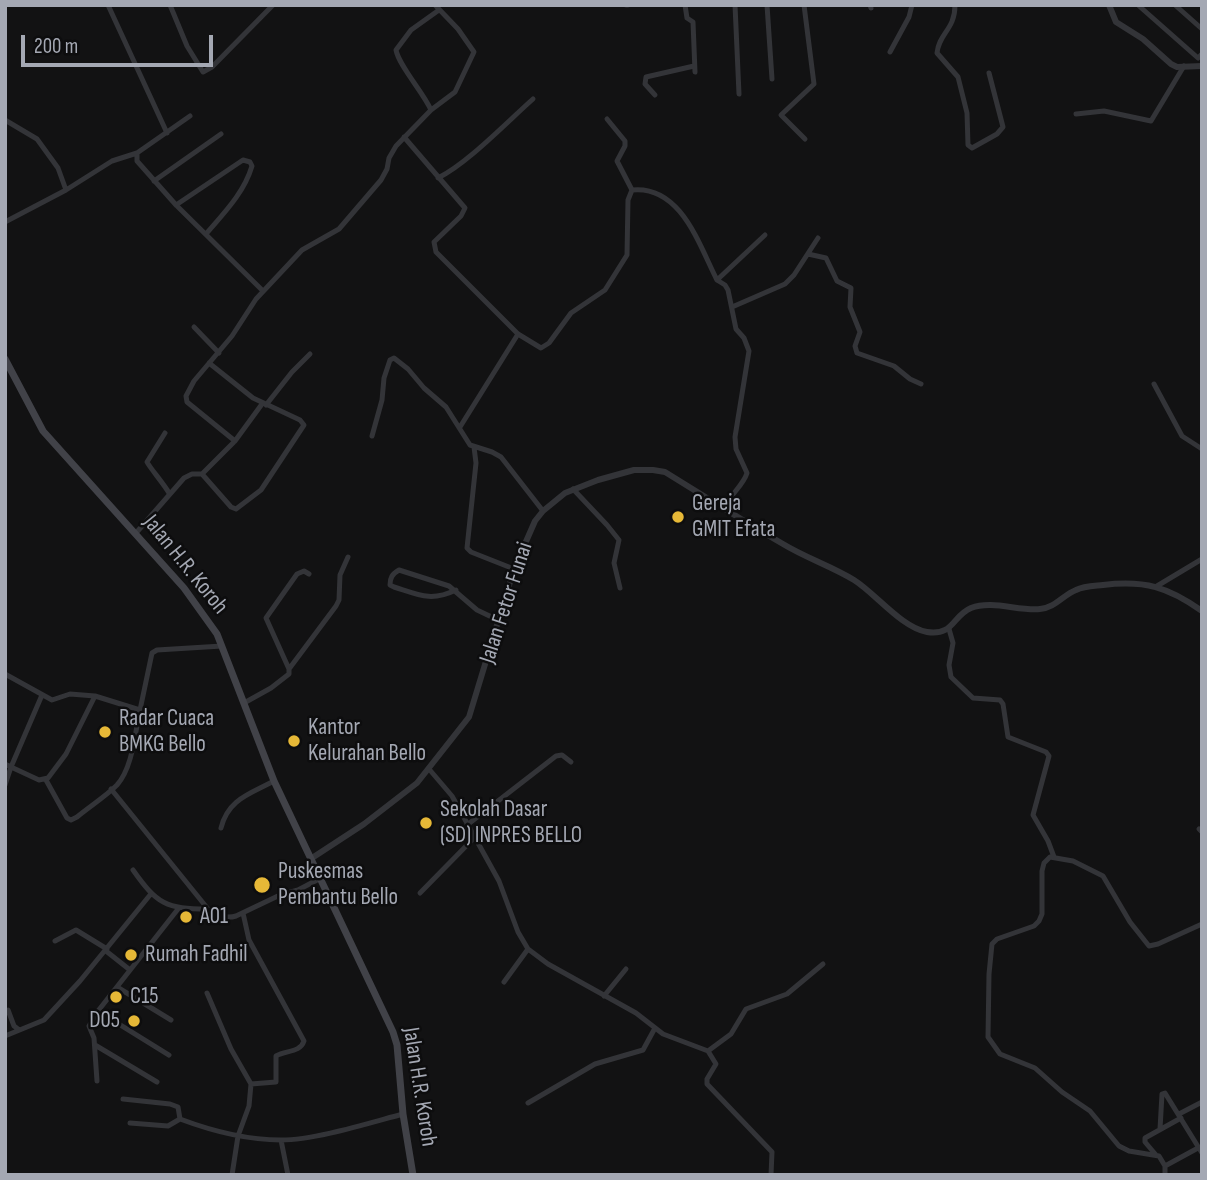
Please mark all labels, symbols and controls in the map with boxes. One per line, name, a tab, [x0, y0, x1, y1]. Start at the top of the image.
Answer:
scale bar	[24, 21, 217, 65]
text: 200 m	[34, 34, 78, 59]
place label: Gereja GMIT Efata	[692, 490, 775, 544]
marker: Gereja GMIT Efata	[670, 509, 686, 525]
street label: Jalan H.R. Koroh	[137, 510, 233, 620]
street label: Jalan Fetor Funai	[474, 539, 540, 667]
place label: Radar Cuaca BMKG Bello	[119, 705, 214, 759]
place label: Kantor Kelurahan Bello	[308, 714, 426, 768]
marker: Radar Cuaca BMKG Bello	[97, 724, 113, 740]
marker: Kantor Kelurahan Bello	[286, 733, 302, 749]
place label: Sekolah Dasar (SD) INPRES BELLO	[440, 796, 582, 850]
marker: Sekolah Dasar (SD) INPRES BELLO	[418, 815, 434, 831]
place label: Puskesmas Pembantu Bello	[278, 858, 398, 912]
marker: Puskesmas Pembantu Bello	[252, 875, 272, 895]
place label: A01	[200, 903, 228, 931]
marker: A01	[178, 909, 194, 925]
place label: Rumah Fadhil	[145, 941, 248, 969]
marker: Rumah Fadhil	[123, 947, 139, 963]
place label: C15	[130, 983, 158, 1011]
marker: C15	[108, 989, 124, 1005]
place label: D05	[89, 1007, 120, 1035]
marker: D05	[126, 1013, 142, 1029]
street label: Jalan H.R. Koroh	[396, 1026, 442, 1148]

